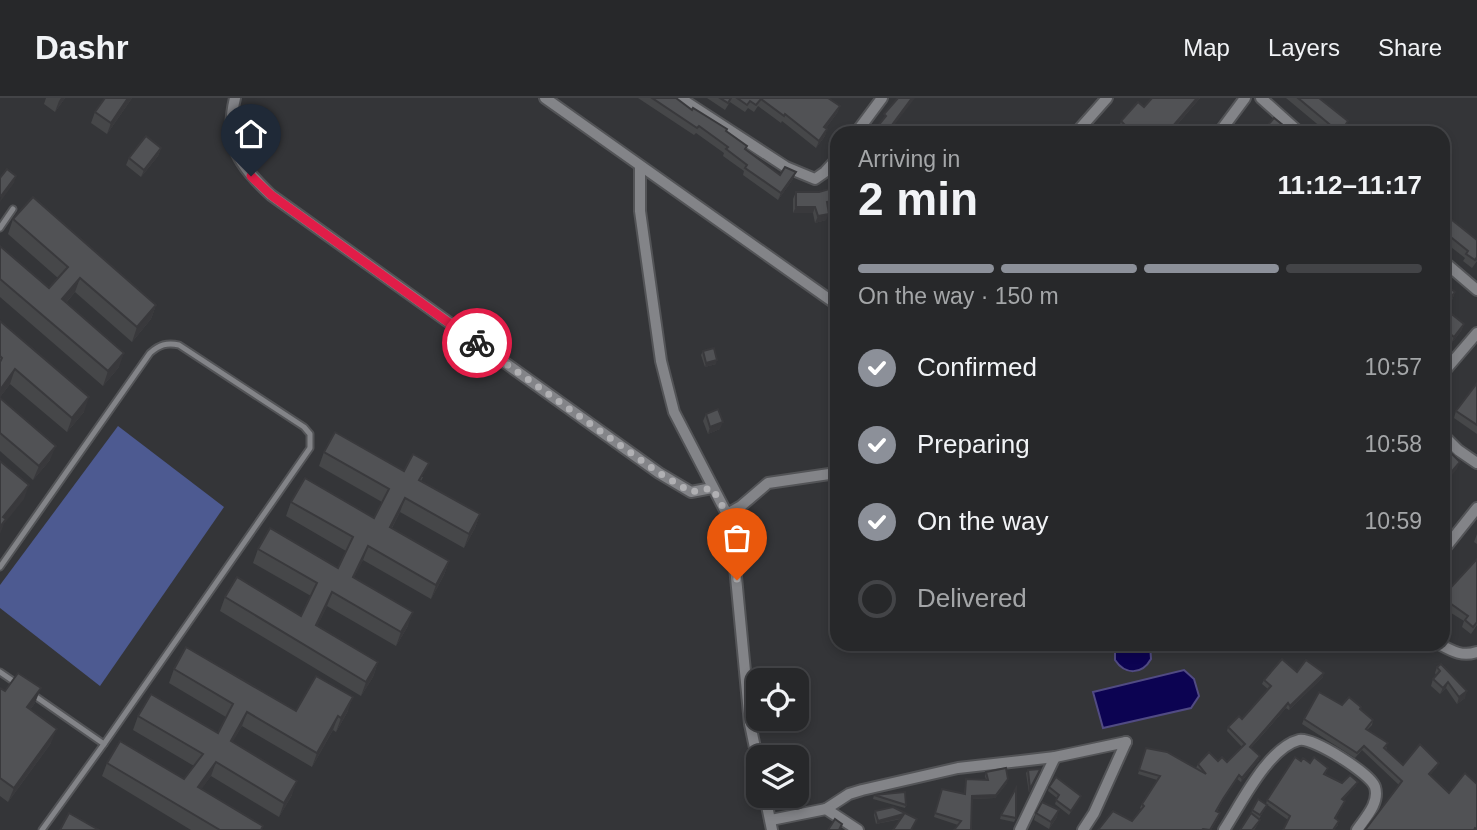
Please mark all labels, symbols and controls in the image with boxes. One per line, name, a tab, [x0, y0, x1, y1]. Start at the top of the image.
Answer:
text: Dashr	[35, 29, 129, 66]
text: Map	[1183, 34, 1230, 61]
text: Layers	[1268, 34, 1340, 61]
text: Share	[1378, 34, 1442, 61]
pin	[221, 104, 281, 176]
icon: home	[232, 115, 270, 153]
text: Arriving in	[858, 146, 960, 172]
text: 11:12–11:17	[1277, 170, 1422, 200]
text: 2 min	[858, 173, 978, 225]
text: On the way · 150 m	[858, 283, 1059, 309]
courier	[442, 308, 512, 378]
icon: bike	[458, 324, 496, 362]
icon: check	[858, 349, 896, 387]
text: Confirmed	[917, 352, 1037, 382]
text: 10:57	[1364, 354, 1422, 380]
icon: check	[858, 426, 896, 464]
text: Preparing	[917, 429, 1030, 459]
text: 10:58	[1364, 431, 1422, 457]
icon: check	[858, 503, 896, 541]
text: On the way	[917, 506, 1049, 536]
pin	[707, 508, 767, 580]
text: 10:59	[1364, 508, 1422, 534]
icon: bag	[718, 519, 756, 557]
text: Delivered	[917, 583, 1027, 613]
map controls	[746, 668, 809, 808]
button: locate	[746, 668, 809, 731]
button: layers	[746, 745, 809, 808]

